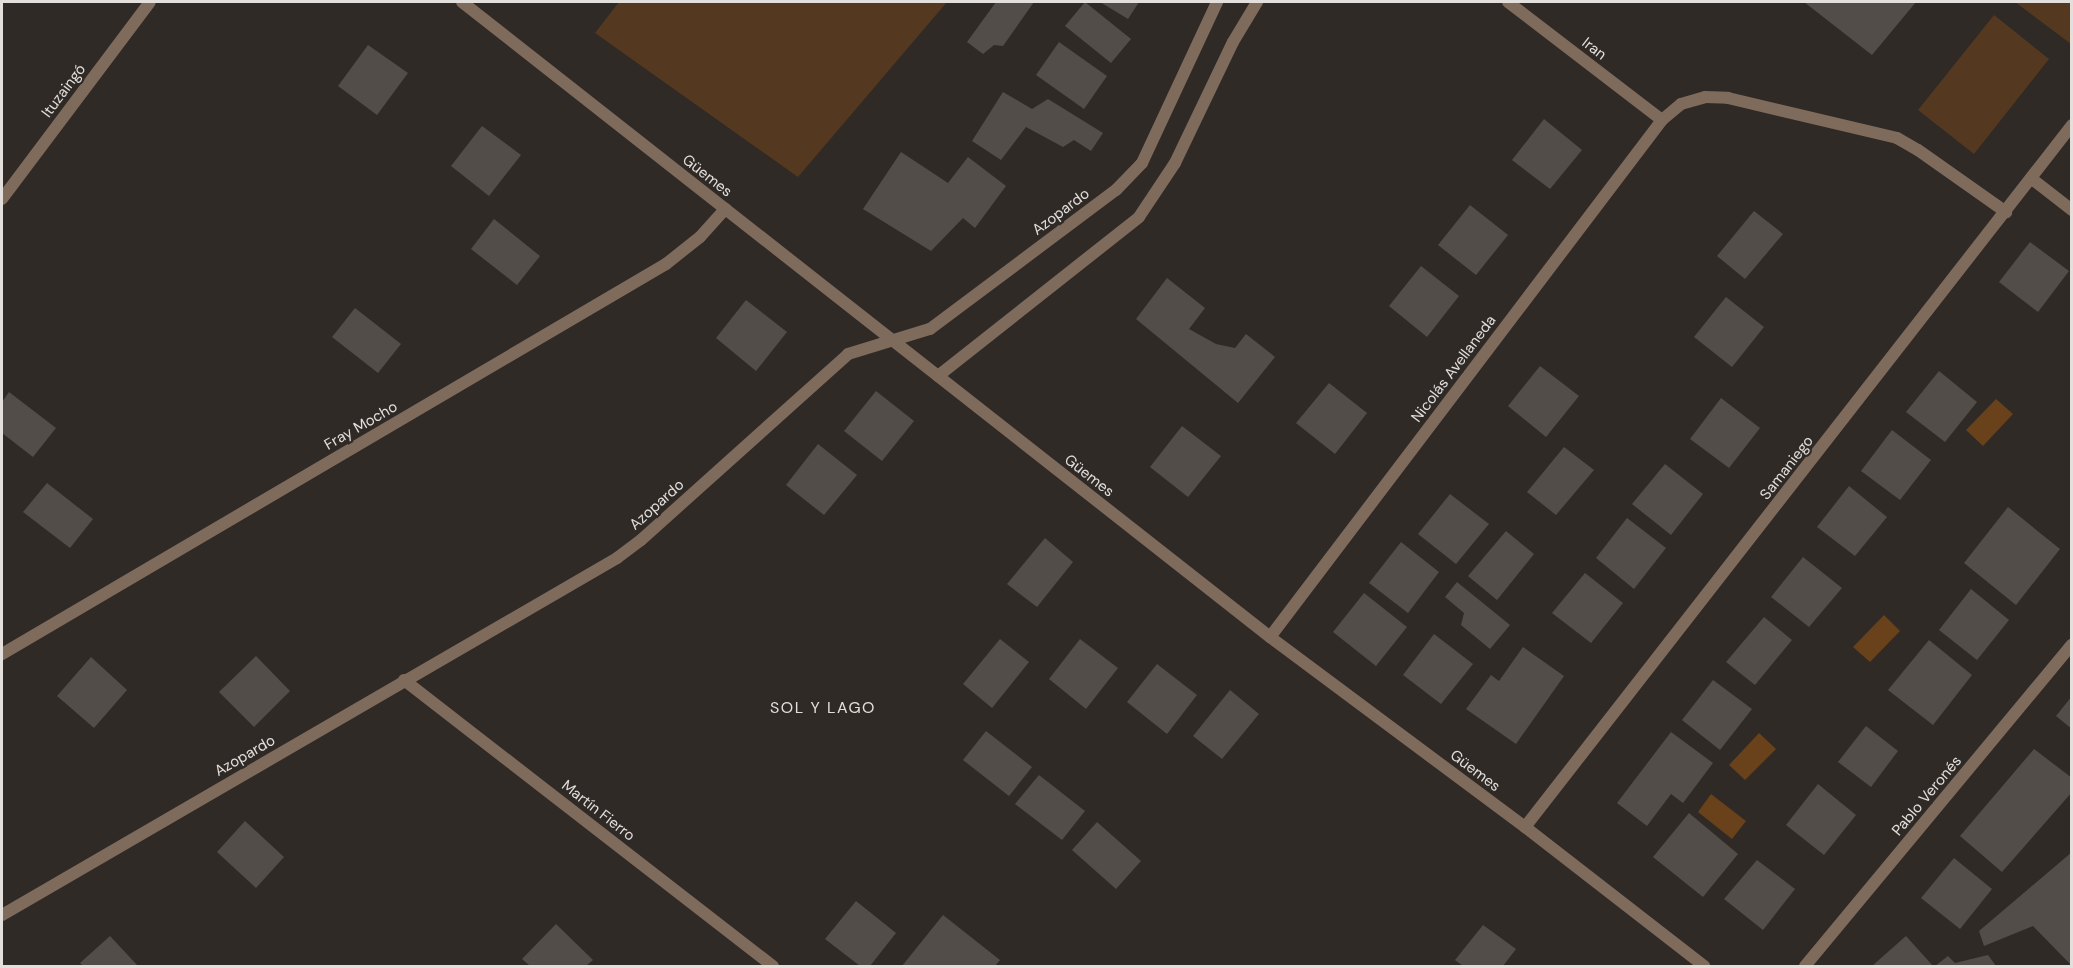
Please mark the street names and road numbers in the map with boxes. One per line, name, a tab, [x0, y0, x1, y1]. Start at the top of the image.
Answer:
street label: Iran	[1578, 34, 1610, 64]
street label: Ituzaingó	[38, 61, 90, 121]
street label: Güemes	[679, 151, 735, 201]
street label: Azopardo	[1029, 185, 1093, 239]
street label: Nicolás Avellaneda	[1408, 312, 1500, 426]
street label: Fray Mocho	[321, 398, 401, 454]
street label: Samaniego	[1757, 433, 1817, 503]
street label: Güemes	[1061, 451, 1117, 501]
street label: Azopardo	[626, 476, 688, 534]
street label: Azopardo	[212, 731, 278, 781]
street label: Güemes	[1446, 746, 1504, 796]
street label: Pablo Veronés	[1888, 752, 1966, 840]
street label: Martín Fierro	[558, 777, 638, 845]

